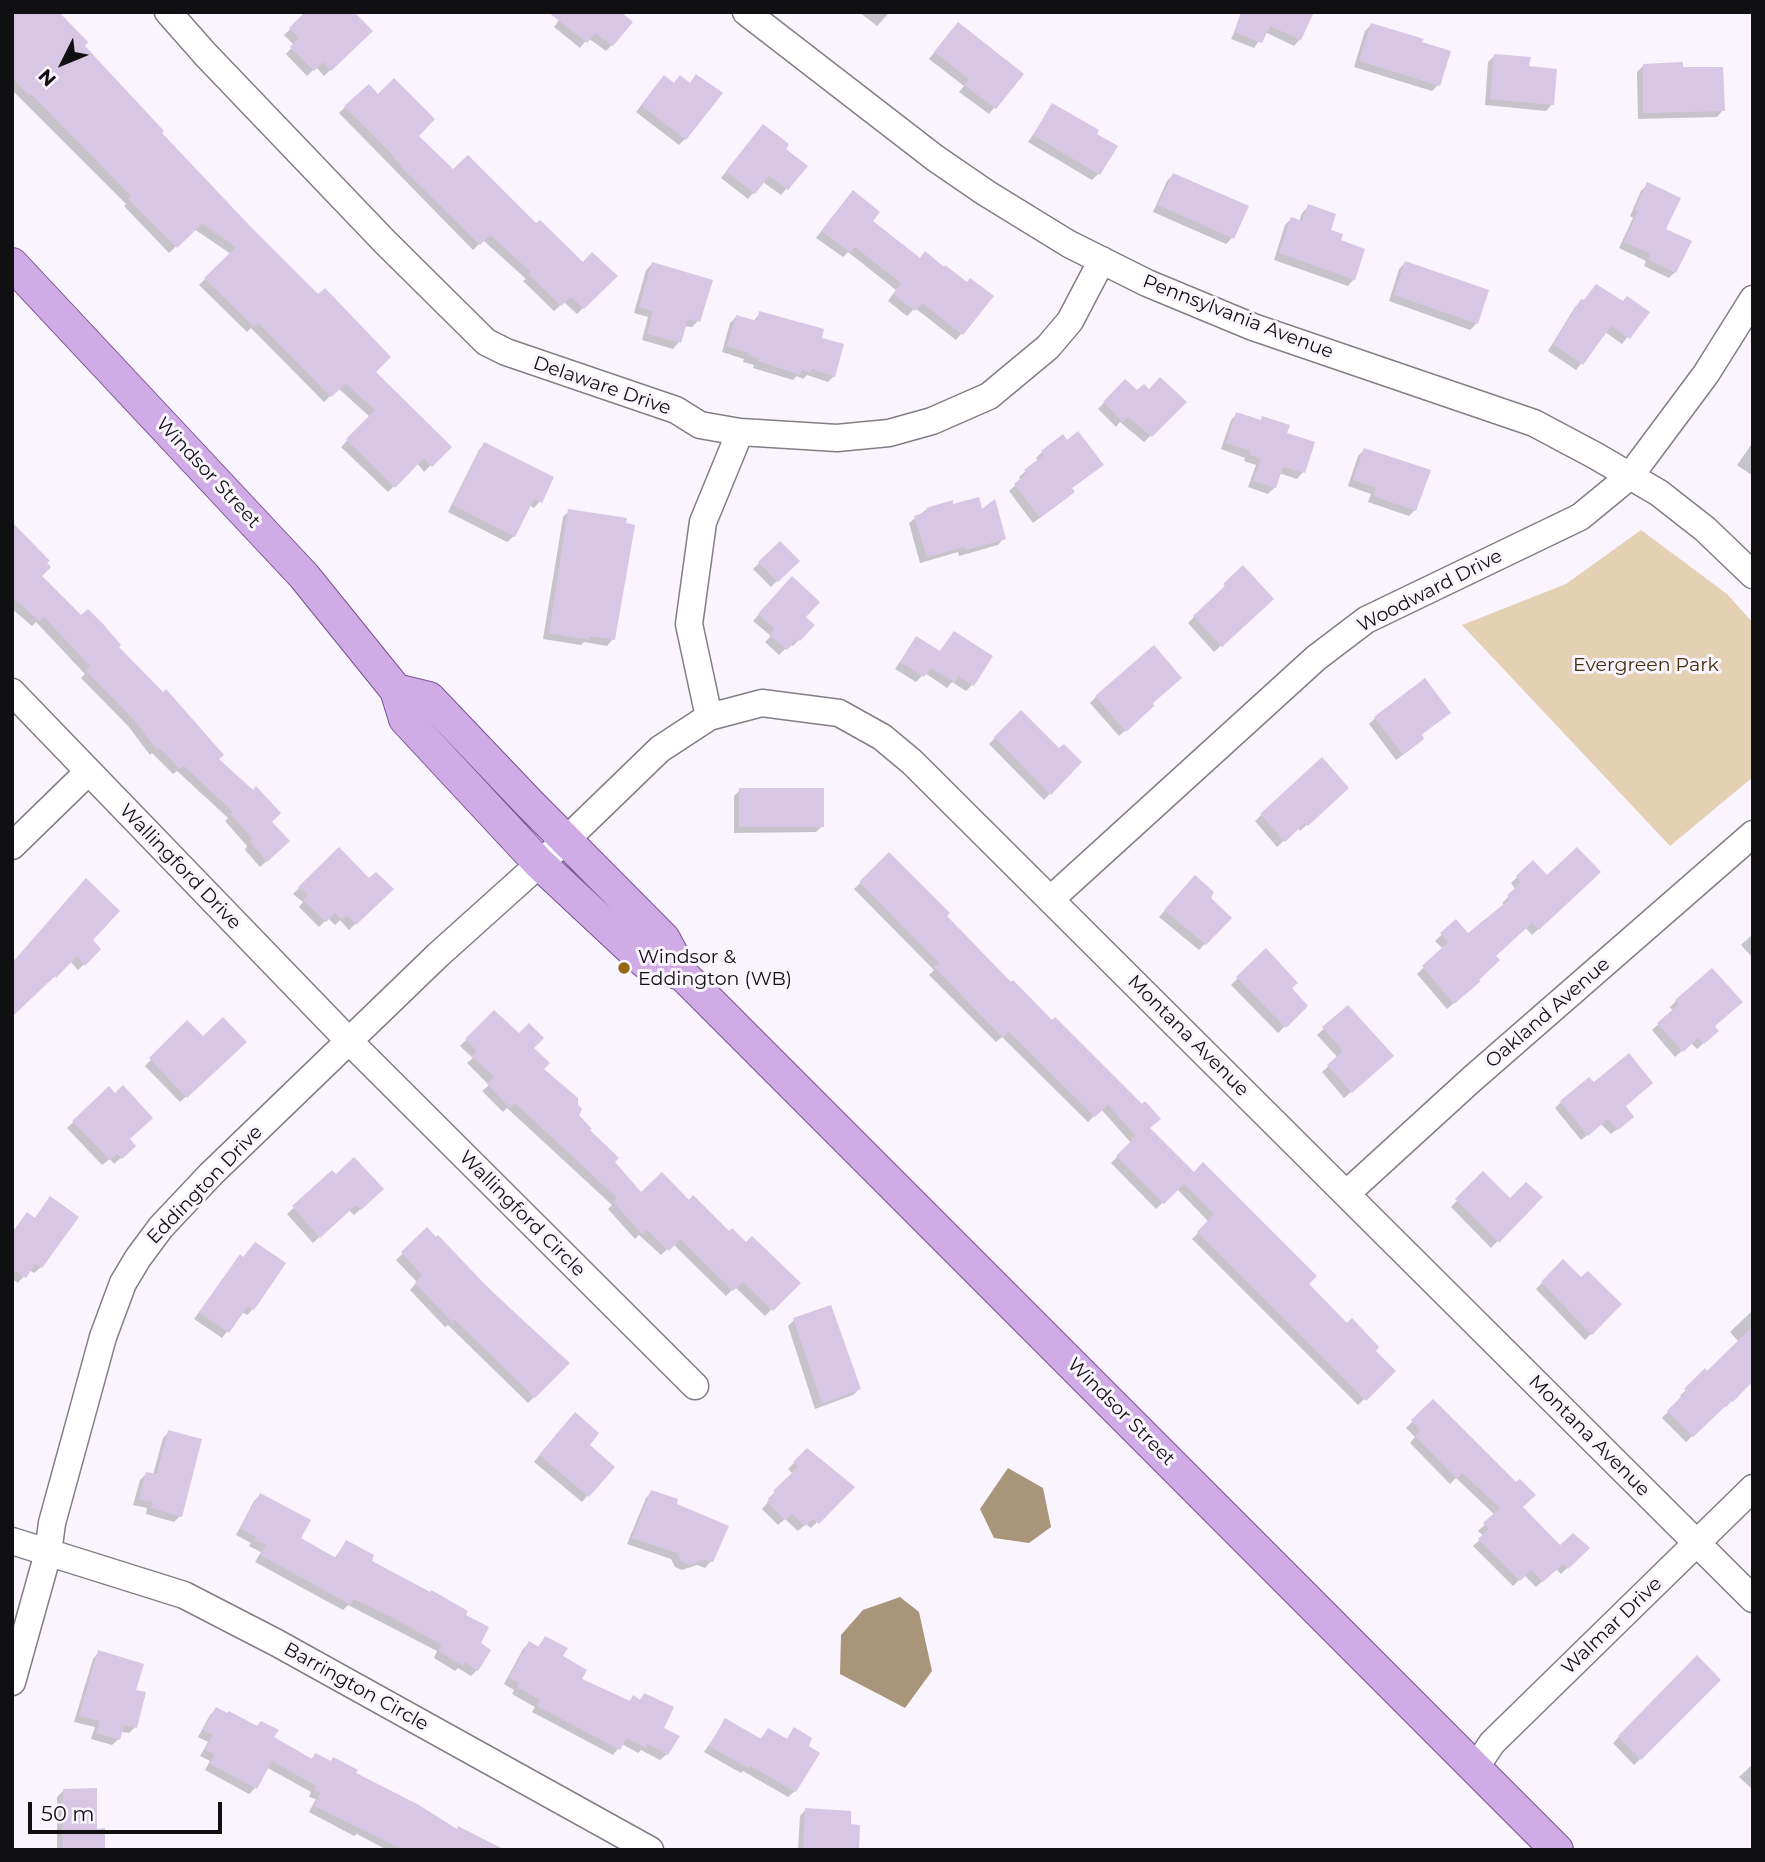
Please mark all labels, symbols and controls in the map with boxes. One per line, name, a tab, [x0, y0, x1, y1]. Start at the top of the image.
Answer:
north arrow	[28, 28, 98, 98]
text: N	[34, 64, 61, 91]
street label: Pennsylvania Avenue	[1140, 270, 1336, 364]
street label: Delaware Drive	[530, 352, 674, 420]
street label: Windsor Street	[151, 413, 265, 533]
street label: Woodward Drive	[1354, 545, 1506, 637]
park label: Evergreen Park	[1573, 654, 1719, 676]
street label: Wallingford Drive	[114, 799, 246, 935]
place label: Windsor & Eddington (WB)	[638, 946, 792, 990]
street label: Oakland Avenue	[1481, 953, 1615, 1073]
marker: Windsor & Eddington (WB)	[616, 960, 632, 976]
street label: Montana Avenue	[1123, 971, 1253, 1101]
street label: Eddington Drive	[143, 1121, 267, 1249]
street label: Wallingford Circle	[454, 1146, 590, 1282]
street label: Windsor Street	[1062, 1353, 1180, 1471]
street label: Montana Avenue	[1524, 1371, 1654, 1501]
street label: Walmar Drive	[1557, 1573, 1667, 1679]
street label: Barrington Circle	[280, 1638, 432, 1736]
scale bar	[32, 1788, 226, 1832]
text: 50 m	[41, 1801, 95, 1826]

